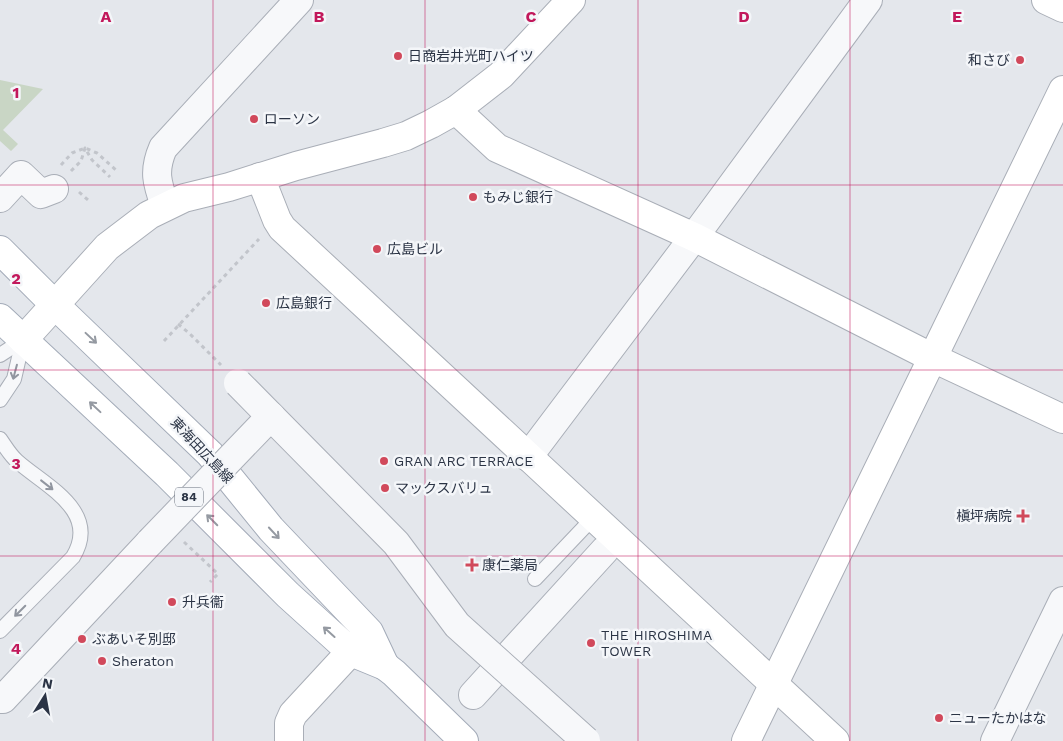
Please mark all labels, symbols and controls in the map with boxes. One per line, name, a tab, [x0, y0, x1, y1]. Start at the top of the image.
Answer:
text: A	[101, 7, 112, 26]
text: B	[314, 7, 325, 26]
text: C	[526, 7, 537, 26]
text: D	[738, 7, 750, 26]
text: E	[952, 7, 962, 26]
place label: 日商岩井光町ハイツ	[408, 48, 534, 64]
marker: 日商岩井光町ハイツ	[392, 50, 404, 62]
place label: 和さび	[968, 52, 1010, 68]
marker: 和さび	[1014, 54, 1026, 66]
text: 1	[13, 83, 19, 102]
place label: ローソン	[264, 111, 320, 127]
marker: ローソン	[248, 113, 260, 125]
place label: もみじ銀行	[483, 189, 553, 205]
marker: もみじ銀行	[467, 191, 479, 203]
place label: 広島ビル	[387, 241, 443, 257]
marker: 広島ビル	[371, 243, 383, 255]
text: 2	[11, 269, 21, 288]
place label: 広島銀行	[276, 295, 332, 311]
marker: 広島銀行	[260, 297, 272, 309]
one-way arrow	[84, 333, 97, 344]
one-way arrow	[10, 363, 20, 379]
one-way arrow	[88, 401, 101, 413]
street label: 東海田広島線	[168, 414, 236, 486]
place label: GRAN ARC TERRACE	[394, 453, 533, 469]
text: 3	[11, 454, 21, 473]
marker: GRAN ARC TERRACE	[378, 455, 390, 467]
one-way arrow	[40, 480, 53, 491]
place label: マックスバリュ	[395, 480, 493, 496]
marker: マックスバリュ	[379, 482, 391, 494]
road number: 84	[175, 488, 203, 507]
place label: 槇坪病院	[956, 508, 1012, 524]
marker: 槇坪病院	[1016, 509, 1030, 523]
one-way arrow	[206, 514, 218, 526]
one-way arrow	[268, 526, 280, 539]
place label: 康仁薬局	[482, 557, 538, 573]
marker: 康仁薬局	[466, 559, 478, 571]
place label: 升兵衞	[182, 594, 224, 610]
marker: 升兵衞	[166, 596, 178, 608]
one-way arrow	[14, 605, 26, 617]
one-way arrow	[322, 627, 335, 638]
place label: THE HIROSHIMA TOWER	[601, 627, 712, 659]
place label: ぶあいそ別邸	[92, 631, 176, 647]
marker: ぶあいそ別邸	[76, 633, 88, 645]
marker: THE HIROSHIMA TOWER	[585, 637, 597, 649]
text: 4	[11, 639, 21, 658]
place label: Sheraton	[112, 653, 174, 669]
marker: Sheraton	[96, 655, 108, 667]
north arrow	[20, 671, 70, 721]
text: N	[41, 674, 54, 692]
place label: ニューたかはな	[949, 710, 1046, 726]
marker: ニューたかはな	[933, 712, 945, 724]

